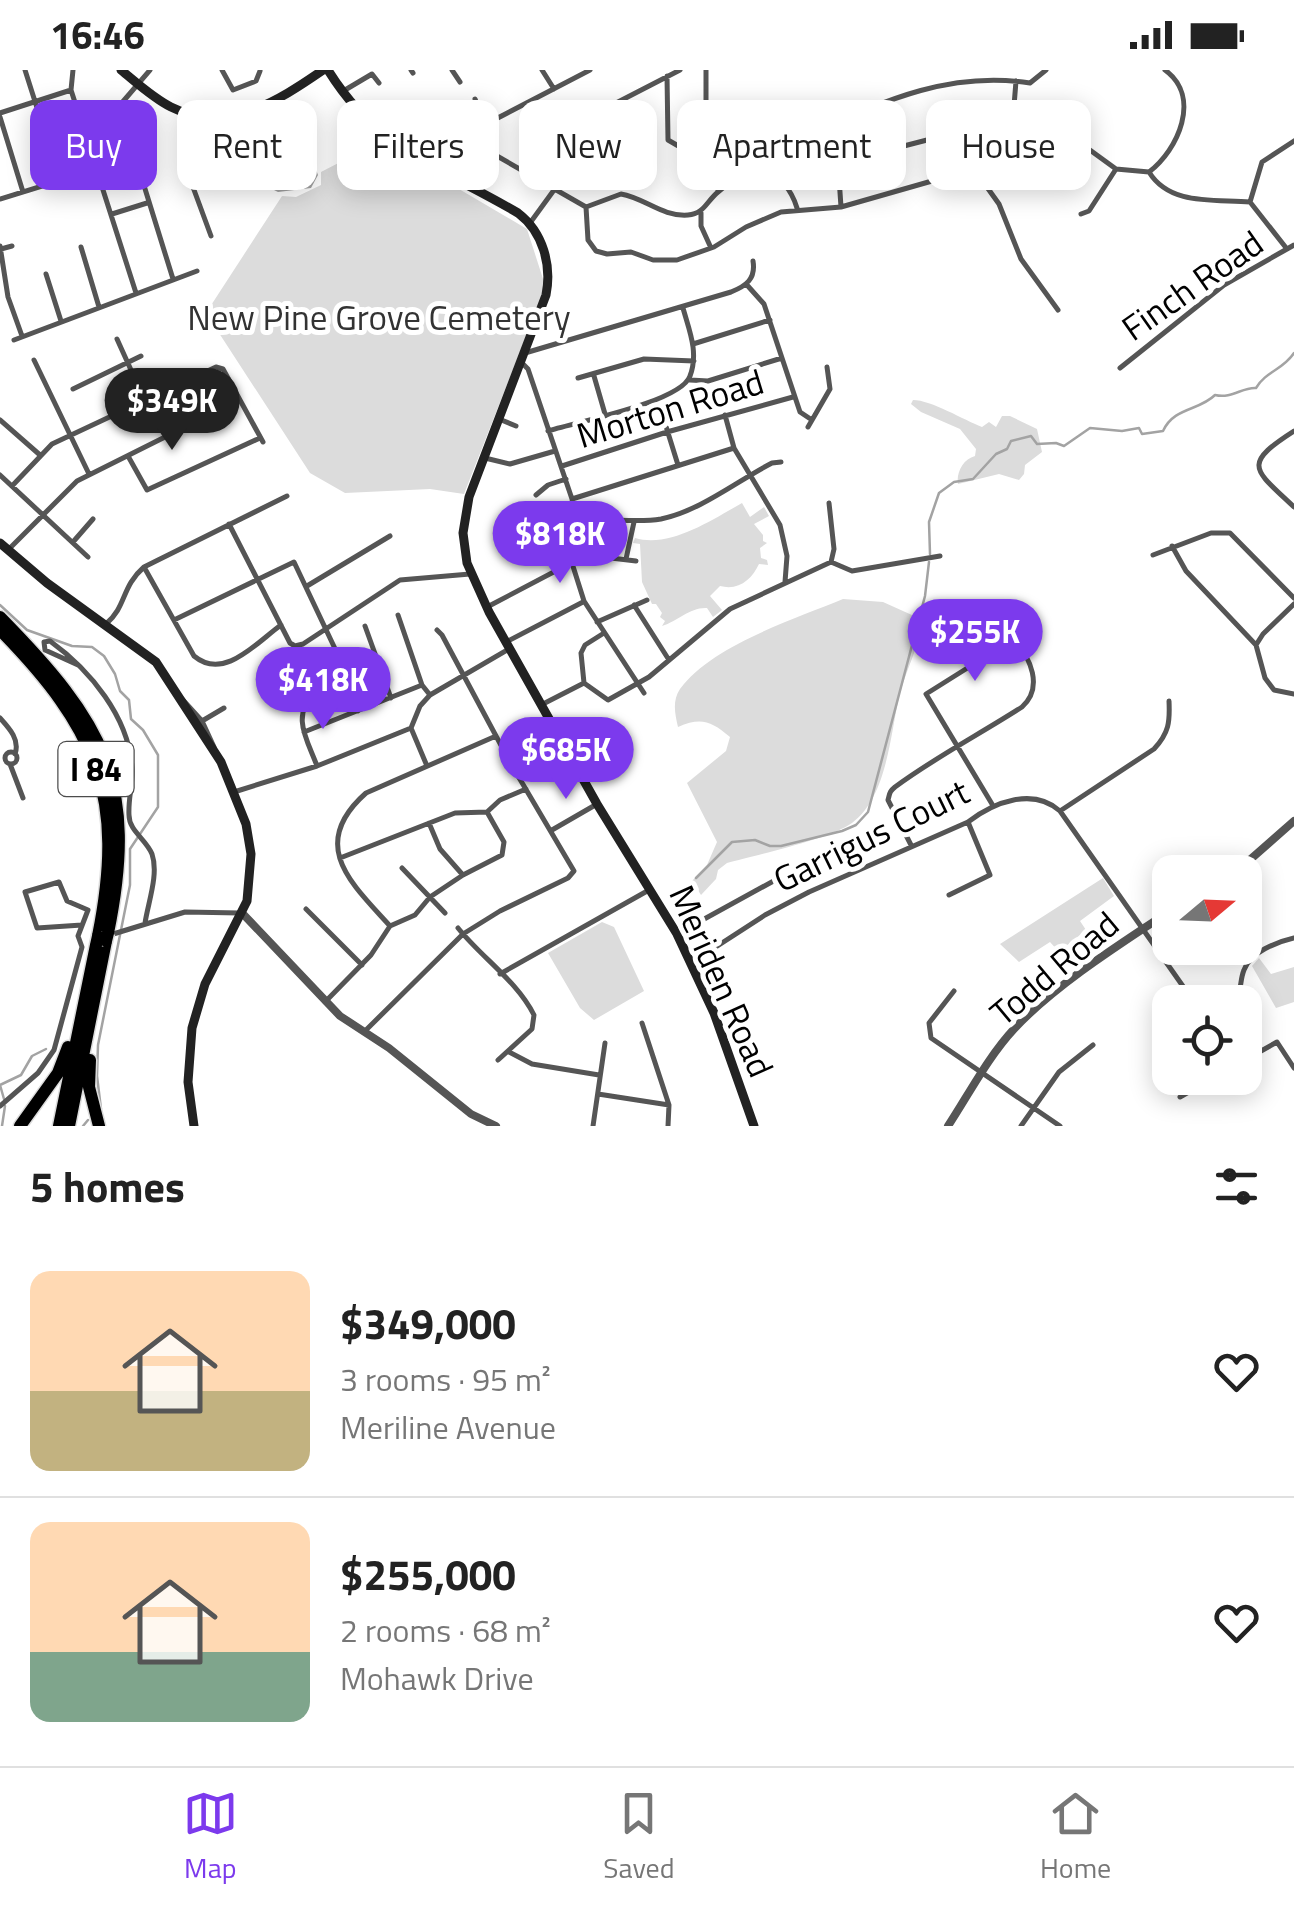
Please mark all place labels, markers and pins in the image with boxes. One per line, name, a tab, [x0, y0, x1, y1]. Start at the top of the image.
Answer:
pin: $349K	[102, 368, 242, 453]
pin: $818K	[490, 501, 630, 586]
pin: $255K	[905, 599, 1045, 684]
pin: $418K	[253, 647, 393, 732]
pin: $685K	[496, 717, 636, 802]

